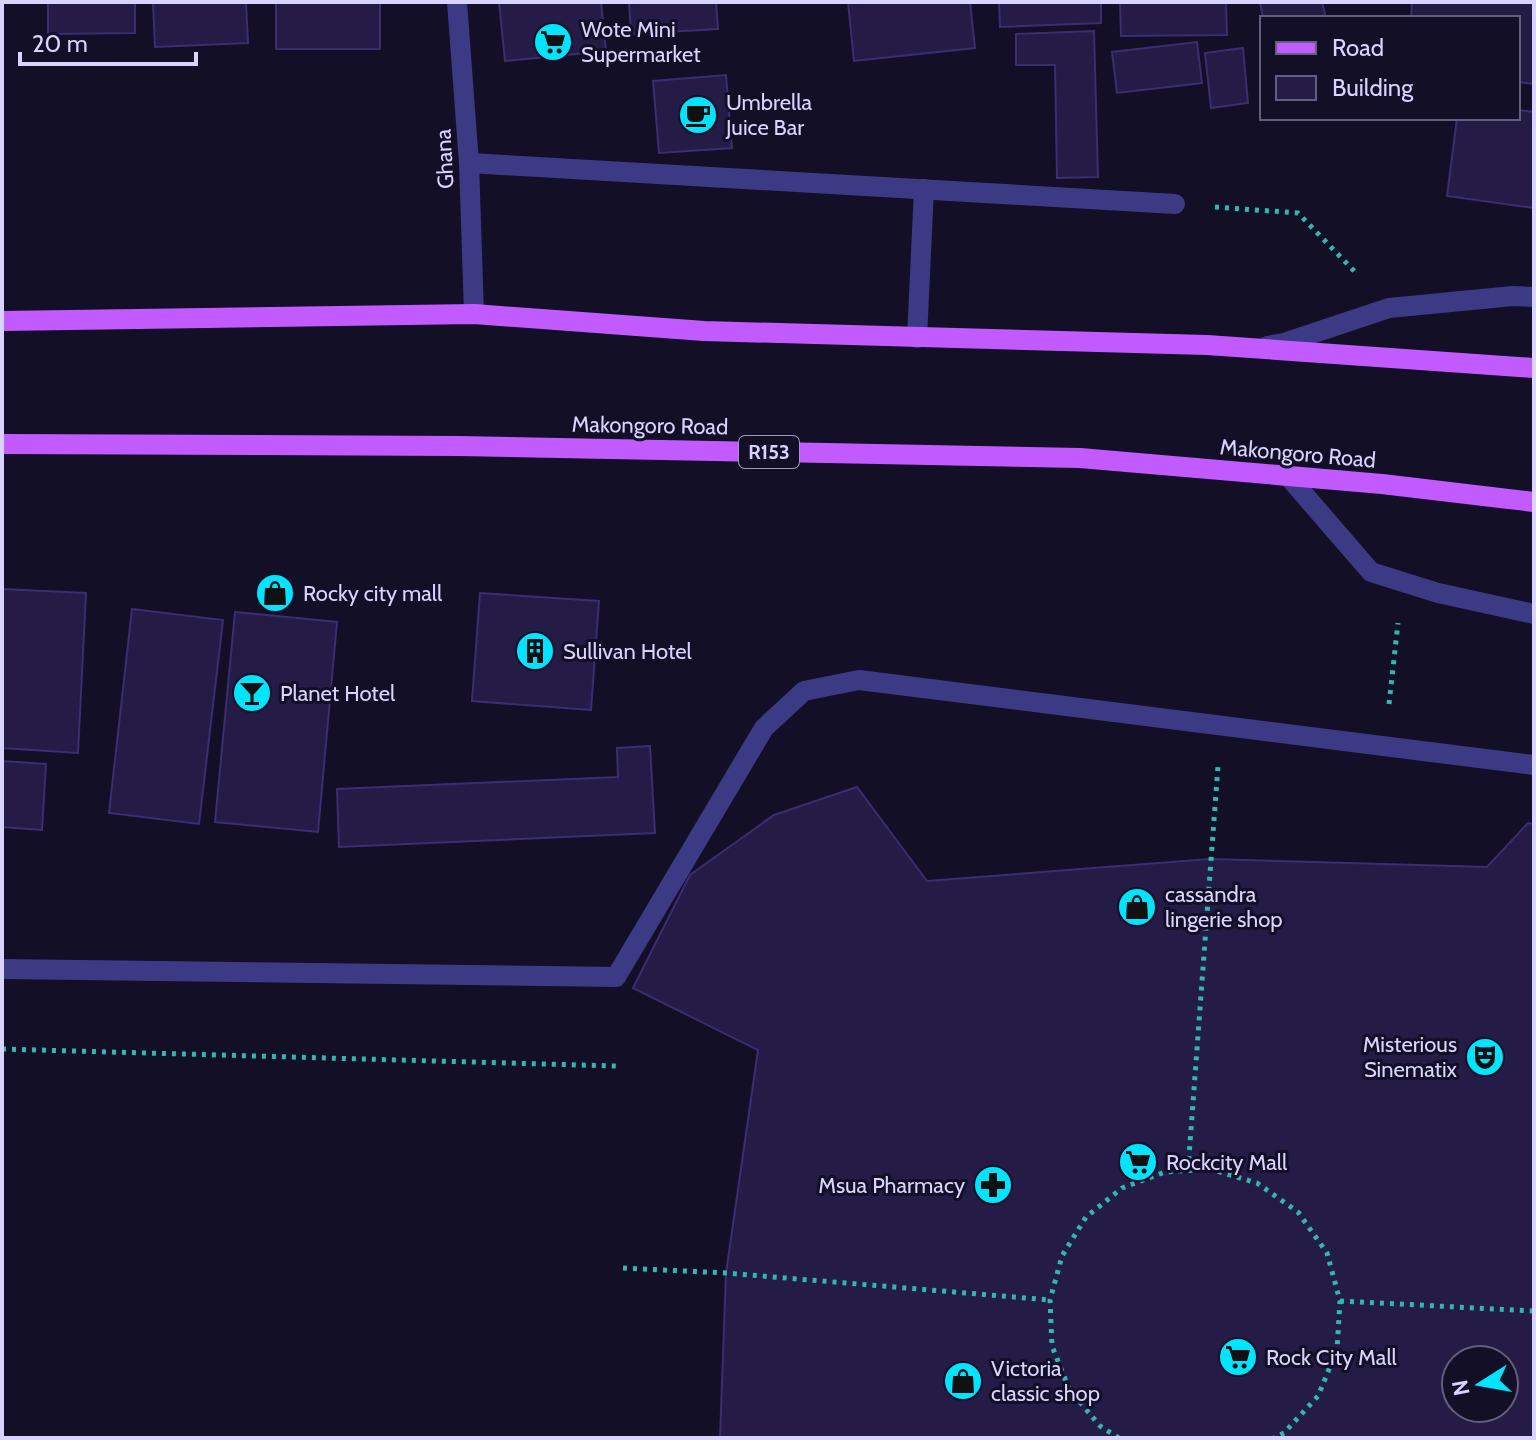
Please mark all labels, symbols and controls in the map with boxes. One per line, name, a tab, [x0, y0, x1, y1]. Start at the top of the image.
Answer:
scale bar	[20, 16, 196, 66]
place label: Wote Mini Supermarket	[581, 16, 701, 68]
legend	[1260, 16, 1520, 120]
supermarket icon: Wote Mini Supermarket	[532, 21, 574, 63]
text: 20 m	[32, 29, 88, 58]
text: Road	[1332, 33, 1384, 62]
text: Building	[1332, 73, 1414, 102]
place label: Umbrella Juice Bar	[725, 89, 812, 141]
cafe icon: Umbrella Juice Bar	[677, 94, 719, 136]
street label: Ghana	[429, 128, 460, 190]
street label: Makongoro Road	[571, 411, 728, 440]
street label: Makongoro Road	[1219, 433, 1377, 474]
road number: R153	[739, 436, 799, 468]
shop icon: Rocky city mall	[254, 572, 296, 614]
place label: Rocky city mall	[303, 580, 443, 607]
building icon: Sullivan Hotel	[514, 630, 556, 672]
place label: Sullivan Hotel	[563, 638, 693, 665]
bar icon: Planet Hotel	[231, 672, 273, 714]
place label: Planet Hotel	[280, 680, 396, 707]
place label: cassandra lingerie shop	[1165, 881, 1283, 933]
shop icon: cassandra lingerie shop	[1116, 886, 1158, 928]
place label: Misterious Sinematix	[1363, 1031, 1458, 1083]
theatre icon: Misterious Sinematix	[1464, 1036, 1506, 1078]
supermarket icon: Rockcity Mall	[1117, 1141, 1159, 1183]
place label: Rockcity Mall	[1166, 1149, 1288, 1176]
pharmacy icon: Msua Pharmacy	[972, 1164, 1014, 1206]
place label: Msua Pharmacy	[818, 1172, 965, 1199]
supermarket icon: Rock City Mall	[1217, 1336, 1259, 1378]
place label: Rock City Mall	[1266, 1344, 1398, 1371]
north arrow	[1440, 1344, 1520, 1424]
place label: Victoria classic shop	[991, 1355, 1100, 1407]
shop icon: Victoria classic shop	[942, 1360, 984, 1402]
text: N	[1446, 1378, 1476, 1398]

